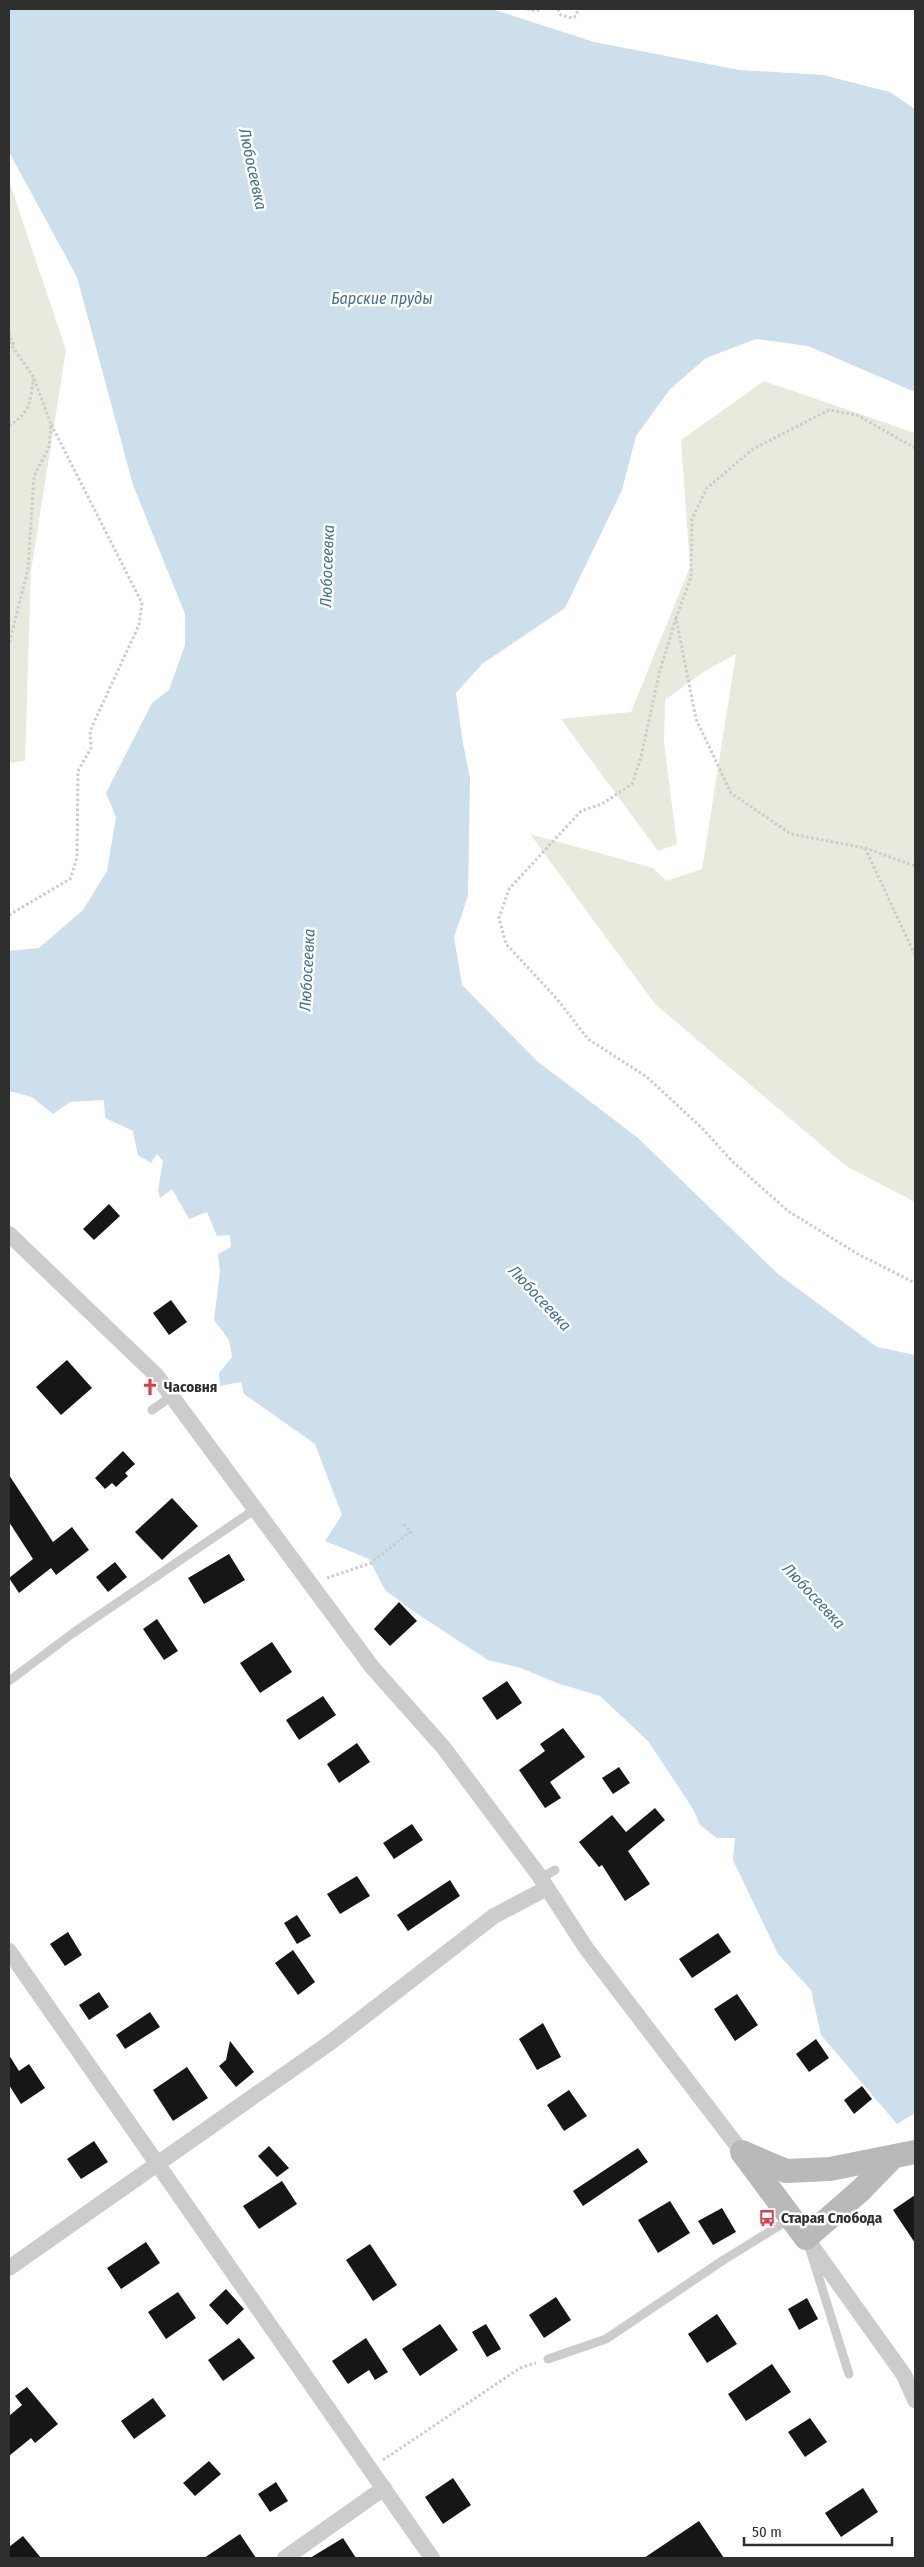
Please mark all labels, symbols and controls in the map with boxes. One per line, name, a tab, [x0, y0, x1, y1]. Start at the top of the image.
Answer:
water label: Любосеевка	[235, 126, 271, 211]
water label: Барские пруды	[331, 289, 433, 308]
water label: Любосеевка	[316, 524, 338, 609]
water label: Любосеевка	[295, 928, 319, 1013]
water label: Любосеевка	[504, 1261, 575, 1335]
church icon: Часовня	[140, 1377, 160, 1397]
place label: Часовня	[164, 1378, 217, 1396]
water label: Любосеевка	[778, 1559, 849, 1633]
bus stop icon: Старая Слобода	[757, 2208, 777, 2228]
place label: Старая Слобода	[781, 2209, 883, 2227]
scale bar	[744, 2514, 892, 2546]
text: 50 m	[752, 2523, 782, 2541]

